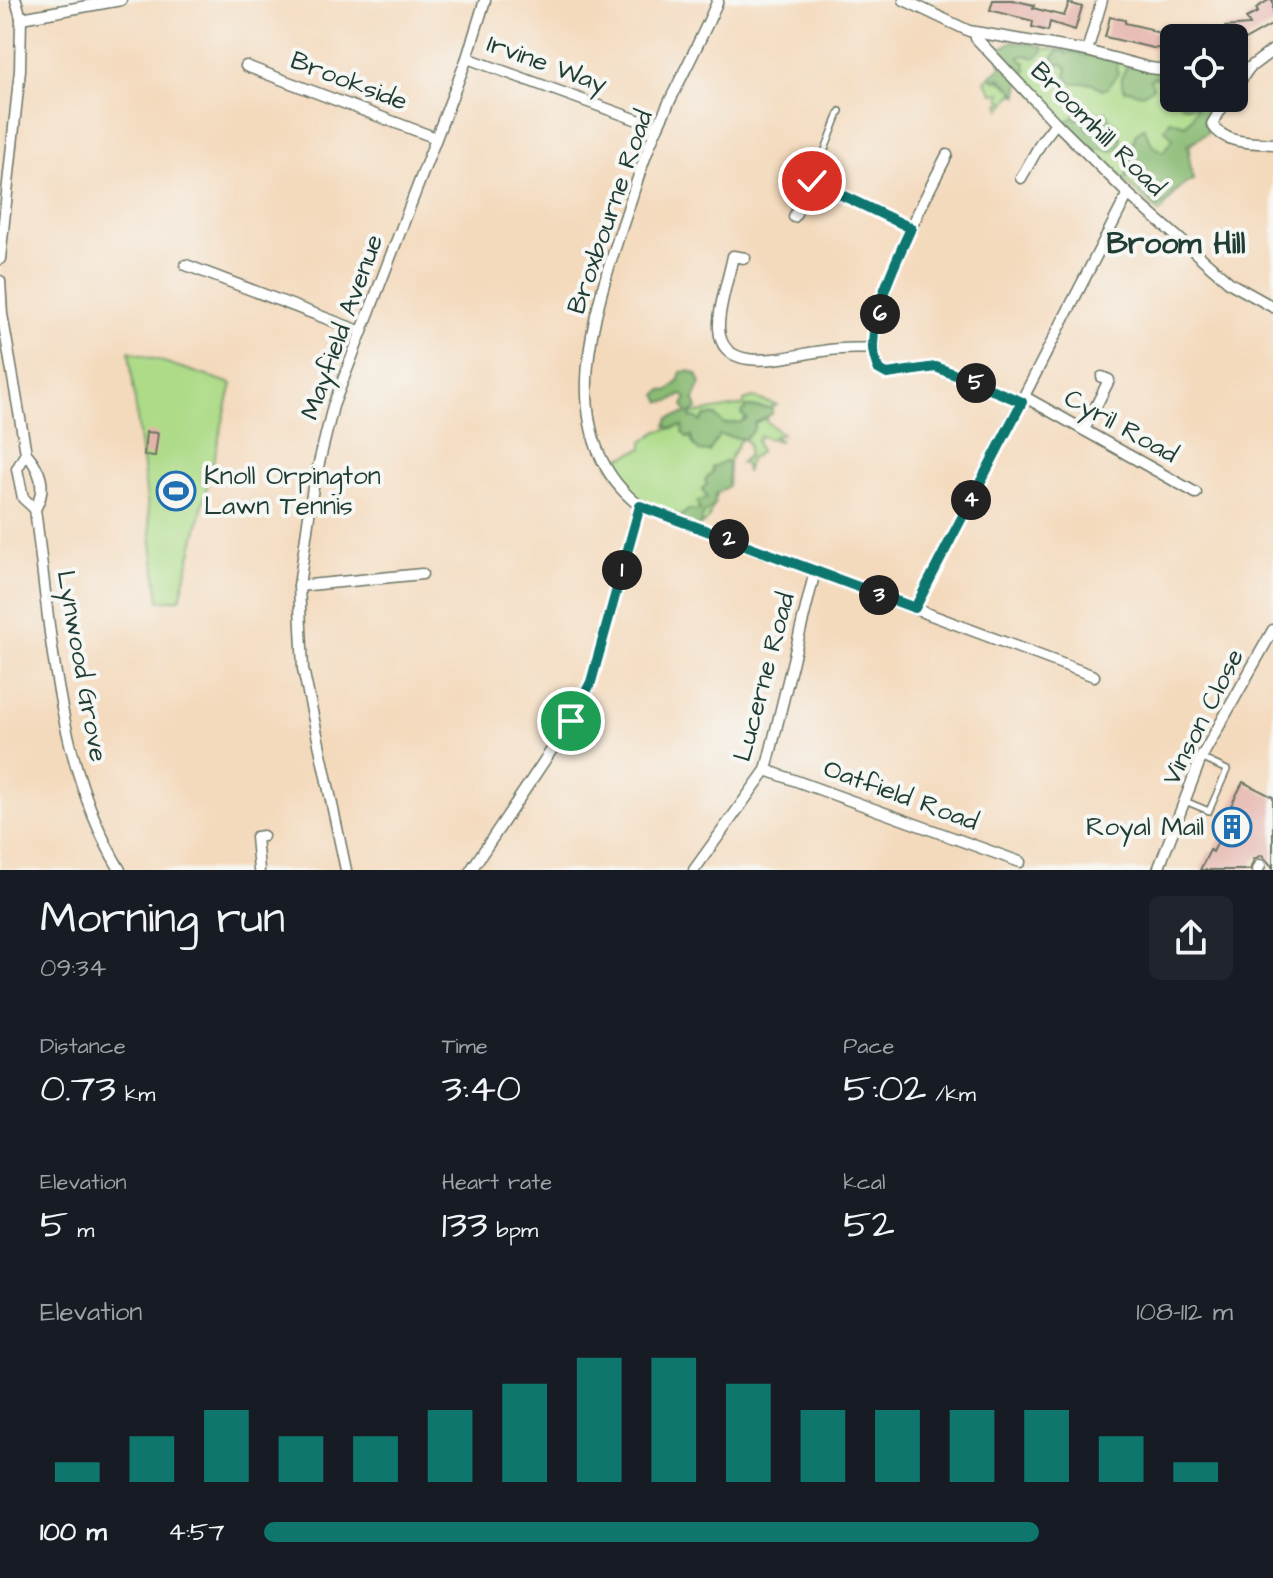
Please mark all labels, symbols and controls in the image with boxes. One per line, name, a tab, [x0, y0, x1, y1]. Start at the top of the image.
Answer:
map controls	[1160, 24, 1248, 112]
button: locate	[1160, 24, 1248, 112]
street label: Irvine Way	[481, 26, 612, 104]
street label: Brookside	[285, 42, 413, 120]
street label: Broomhill Road	[1023, 54, 1173, 204]
street label: Broxbourne Road	[558, 105, 662, 319]
pin	[778, 147, 846, 215]
icon: check	[790, 159, 834, 203]
district label: Broom Hill	[1106, 223, 1246, 265]
street label: Mayfield Avenue	[292, 229, 394, 425]
pin: 6	[860, 294, 900, 334]
text: 6	[873, 298, 887, 329]
pin: 5	[956, 363, 996, 403]
text: 5	[968, 367, 984, 398]
street label: Cyril Road	[1057, 380, 1184, 474]
place label: Knoll Orpington Lawn Tennis	[204, 458, 381, 524]
sports icon: Knoll Orpington Lawn Tennis	[155, 470, 197, 512]
pin: 4	[951, 480, 991, 520]
text: 4	[964, 484, 978, 515]
pin: 2	[709, 519, 749, 559]
text: 2	[723, 523, 735, 554]
pin: 1	[602, 550, 642, 590]
text: 1	[621, 554, 623, 585]
street label: Lynwood Grove	[45, 567, 117, 765]
pin: 3	[859, 575, 899, 615]
text: 3	[873, 579, 885, 610]
street label: Lucerne Road	[724, 589, 804, 765]
street label: Vinson Close	[1153, 643, 1253, 791]
pin	[537, 687, 605, 755]
icon: arrive	[549, 699, 593, 743]
street label: Oatfield Road	[819, 750, 983, 840]
building icon: Royal Mail	[1211, 806, 1253, 848]
place label: Royal Mail	[1086, 809, 1204, 847]
text: Morning run	[40, 889, 285, 950]
button: share	[1149, 896, 1233, 980]
text: 09:34	[40, 950, 106, 986]
text: Distance	[40, 1031, 126, 1062]
text: Time	[442, 1031, 488, 1062]
text: Pace	[843, 1031, 894, 1062]
text: 0.73	[40, 1062, 116, 1117]
text: 3:40	[442, 1062, 521, 1117]
text: 5:02	[843, 1062, 926, 1117]
text: km	[116, 1079, 155, 1110]
text: /km	[926, 1079, 976, 1110]
text: Elevation	[40, 1167, 127, 1198]
text: Heart rate	[442, 1167, 552, 1198]
text: kcal	[843, 1167, 885, 1198]
text: 5	[40, 1198, 68, 1253]
text: 133	[442, 1198, 487, 1253]
text: 52	[843, 1198, 895, 1253]
text: m	[68, 1215, 94, 1246]
text: bpm	[487, 1215, 538, 1246]
text: Elevation	[40, 1294, 142, 1330]
text: 108–112 m	[1136, 1294, 1233, 1330]
text: 100 m	[40, 1514, 107, 1550]
text: 4:57	[168, 1514, 224, 1550]

